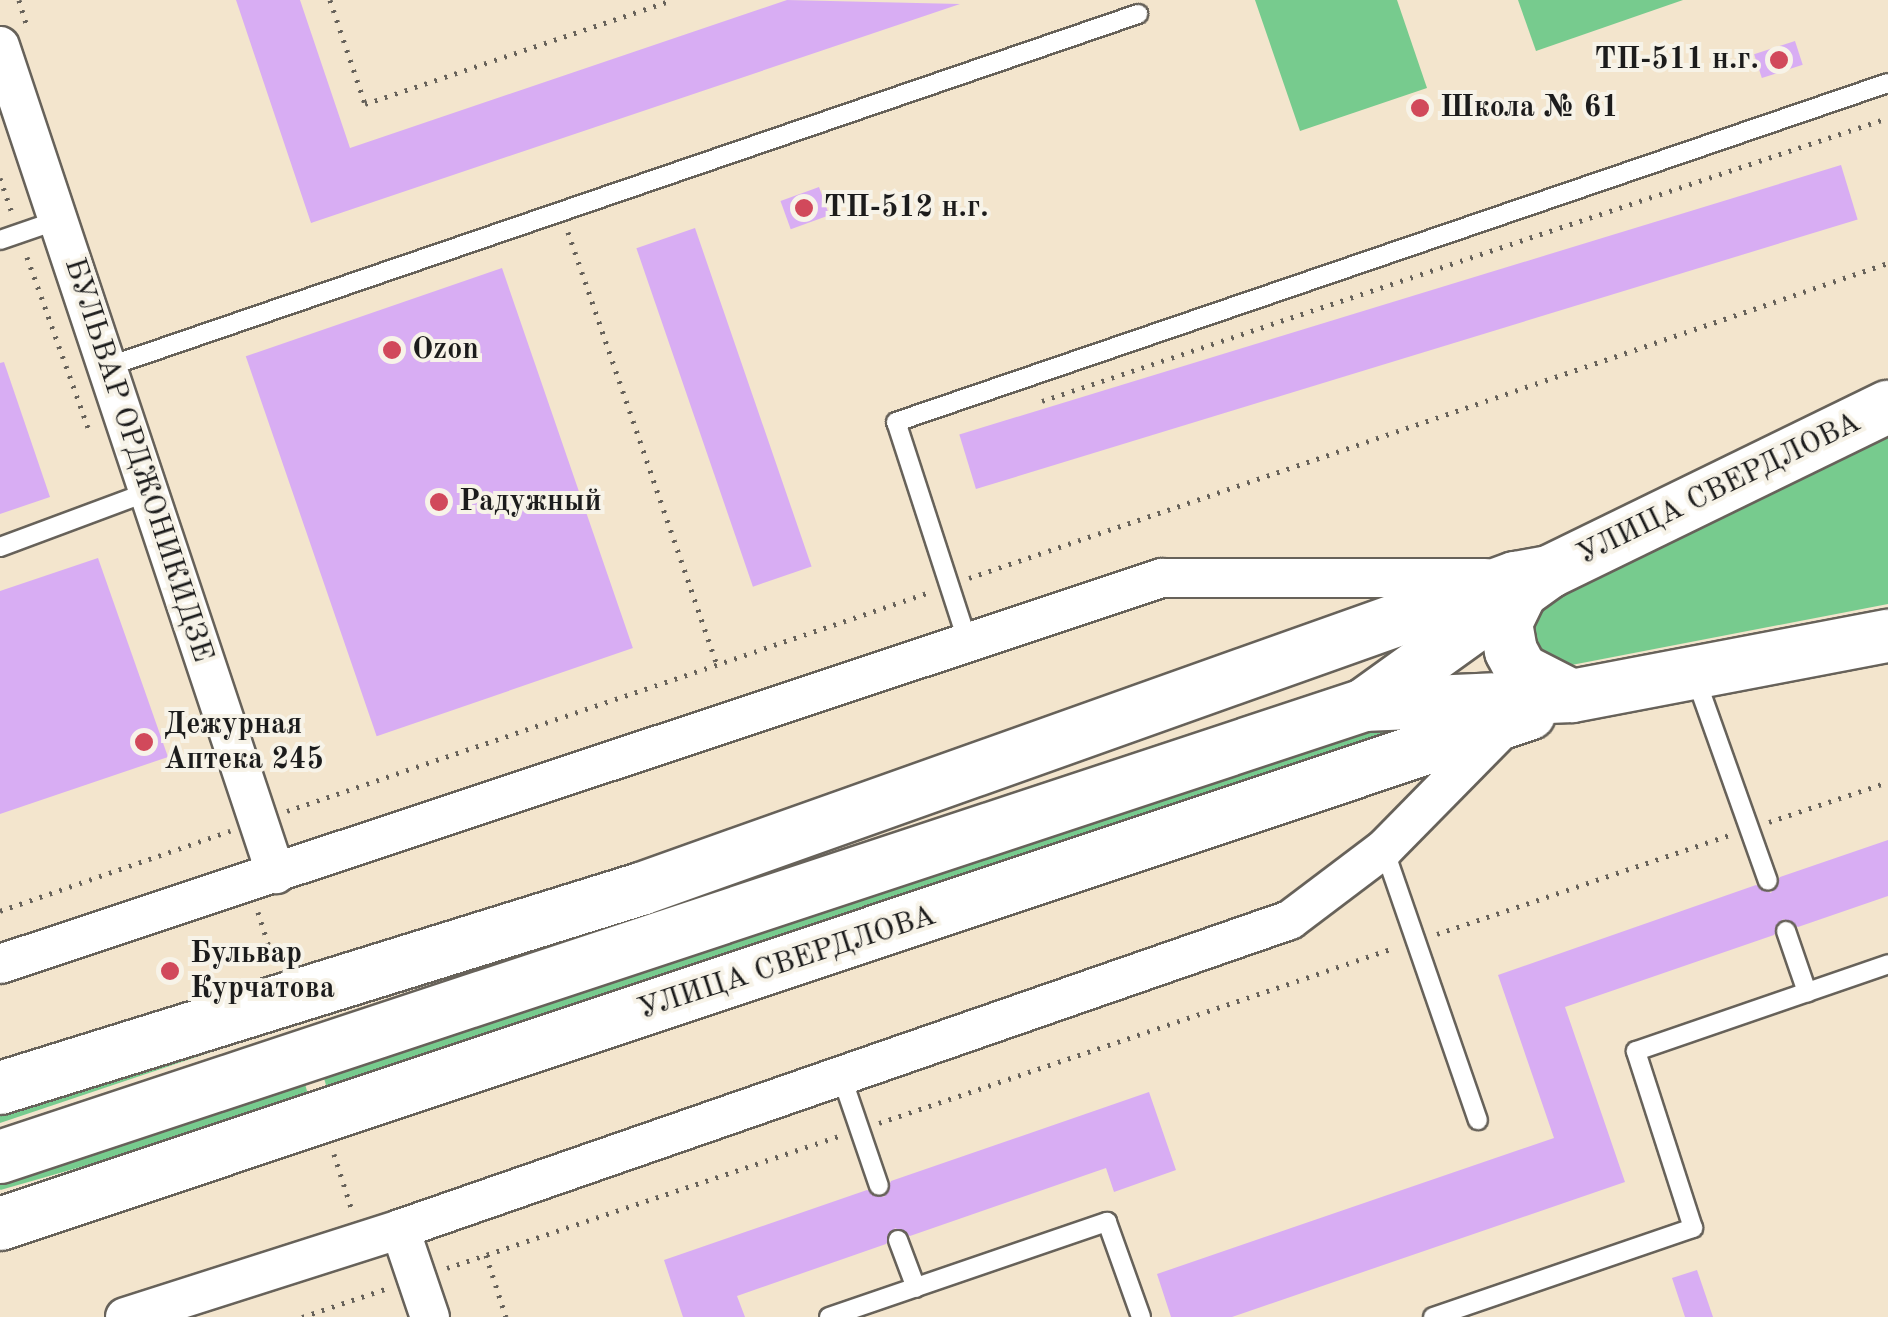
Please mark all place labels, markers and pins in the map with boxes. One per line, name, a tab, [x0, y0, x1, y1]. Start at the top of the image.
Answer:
place label: ТП-511 н.г.	[1594, 42, 1759, 78]
marker: ТП-511 н.г.	[1768, 49, 1790, 71]
place label: Школа № 61	[1440, 90, 1619, 126]
marker: Школа № 61	[1409, 97, 1431, 119]
place label: ТП-512 н.г.	[824, 190, 989, 226]
marker: ТП-512 н.г.	[793, 197, 815, 219]
place label: Ozon	[412, 332, 479, 368]
marker: Ozon	[381, 339, 403, 361]
place label: Радужный	[459, 484, 602, 520]
marker: Радужный	[428, 491, 450, 513]
place label: Дежурная Аптека 245	[164, 707, 324, 778]
marker: Дежурная Аптека 245	[133, 731, 155, 753]
place label: Бульвар Курчатова	[190, 936, 335, 1006]
marker: Бульвар Курчатова	[159, 960, 181, 982]

